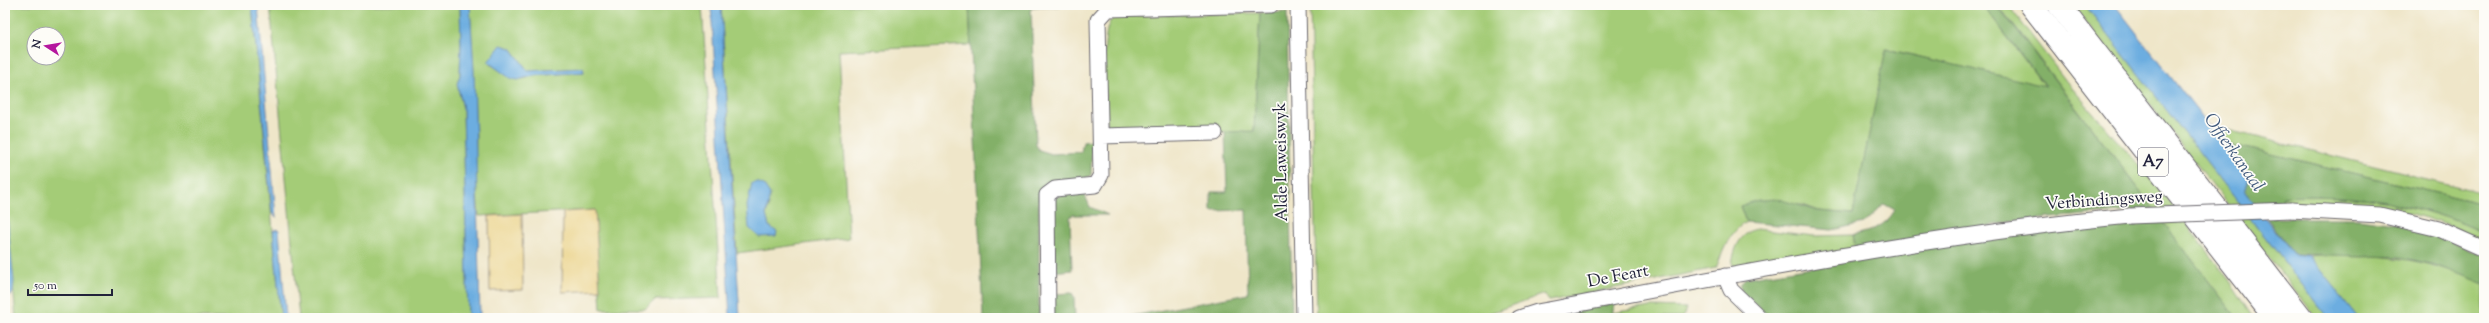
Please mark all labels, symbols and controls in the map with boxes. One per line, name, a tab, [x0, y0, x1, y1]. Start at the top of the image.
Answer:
north arrow	[26, 26, 66, 66]
text: N	[28, 38, 46, 51]
street label: Alde Laweiswyk	[1269, 102, 1295, 222]
water label: Offierkanaal	[2196, 108, 2270, 198]
road number: A7	[2138, 148, 2168, 176]
street label: Verbindingsweg	[2044, 185, 2164, 217]
street label: De Feart	[1585, 259, 1651, 295]
scale bar	[28, 271, 112, 297]
text: 50 m	[33, 277, 57, 295]

